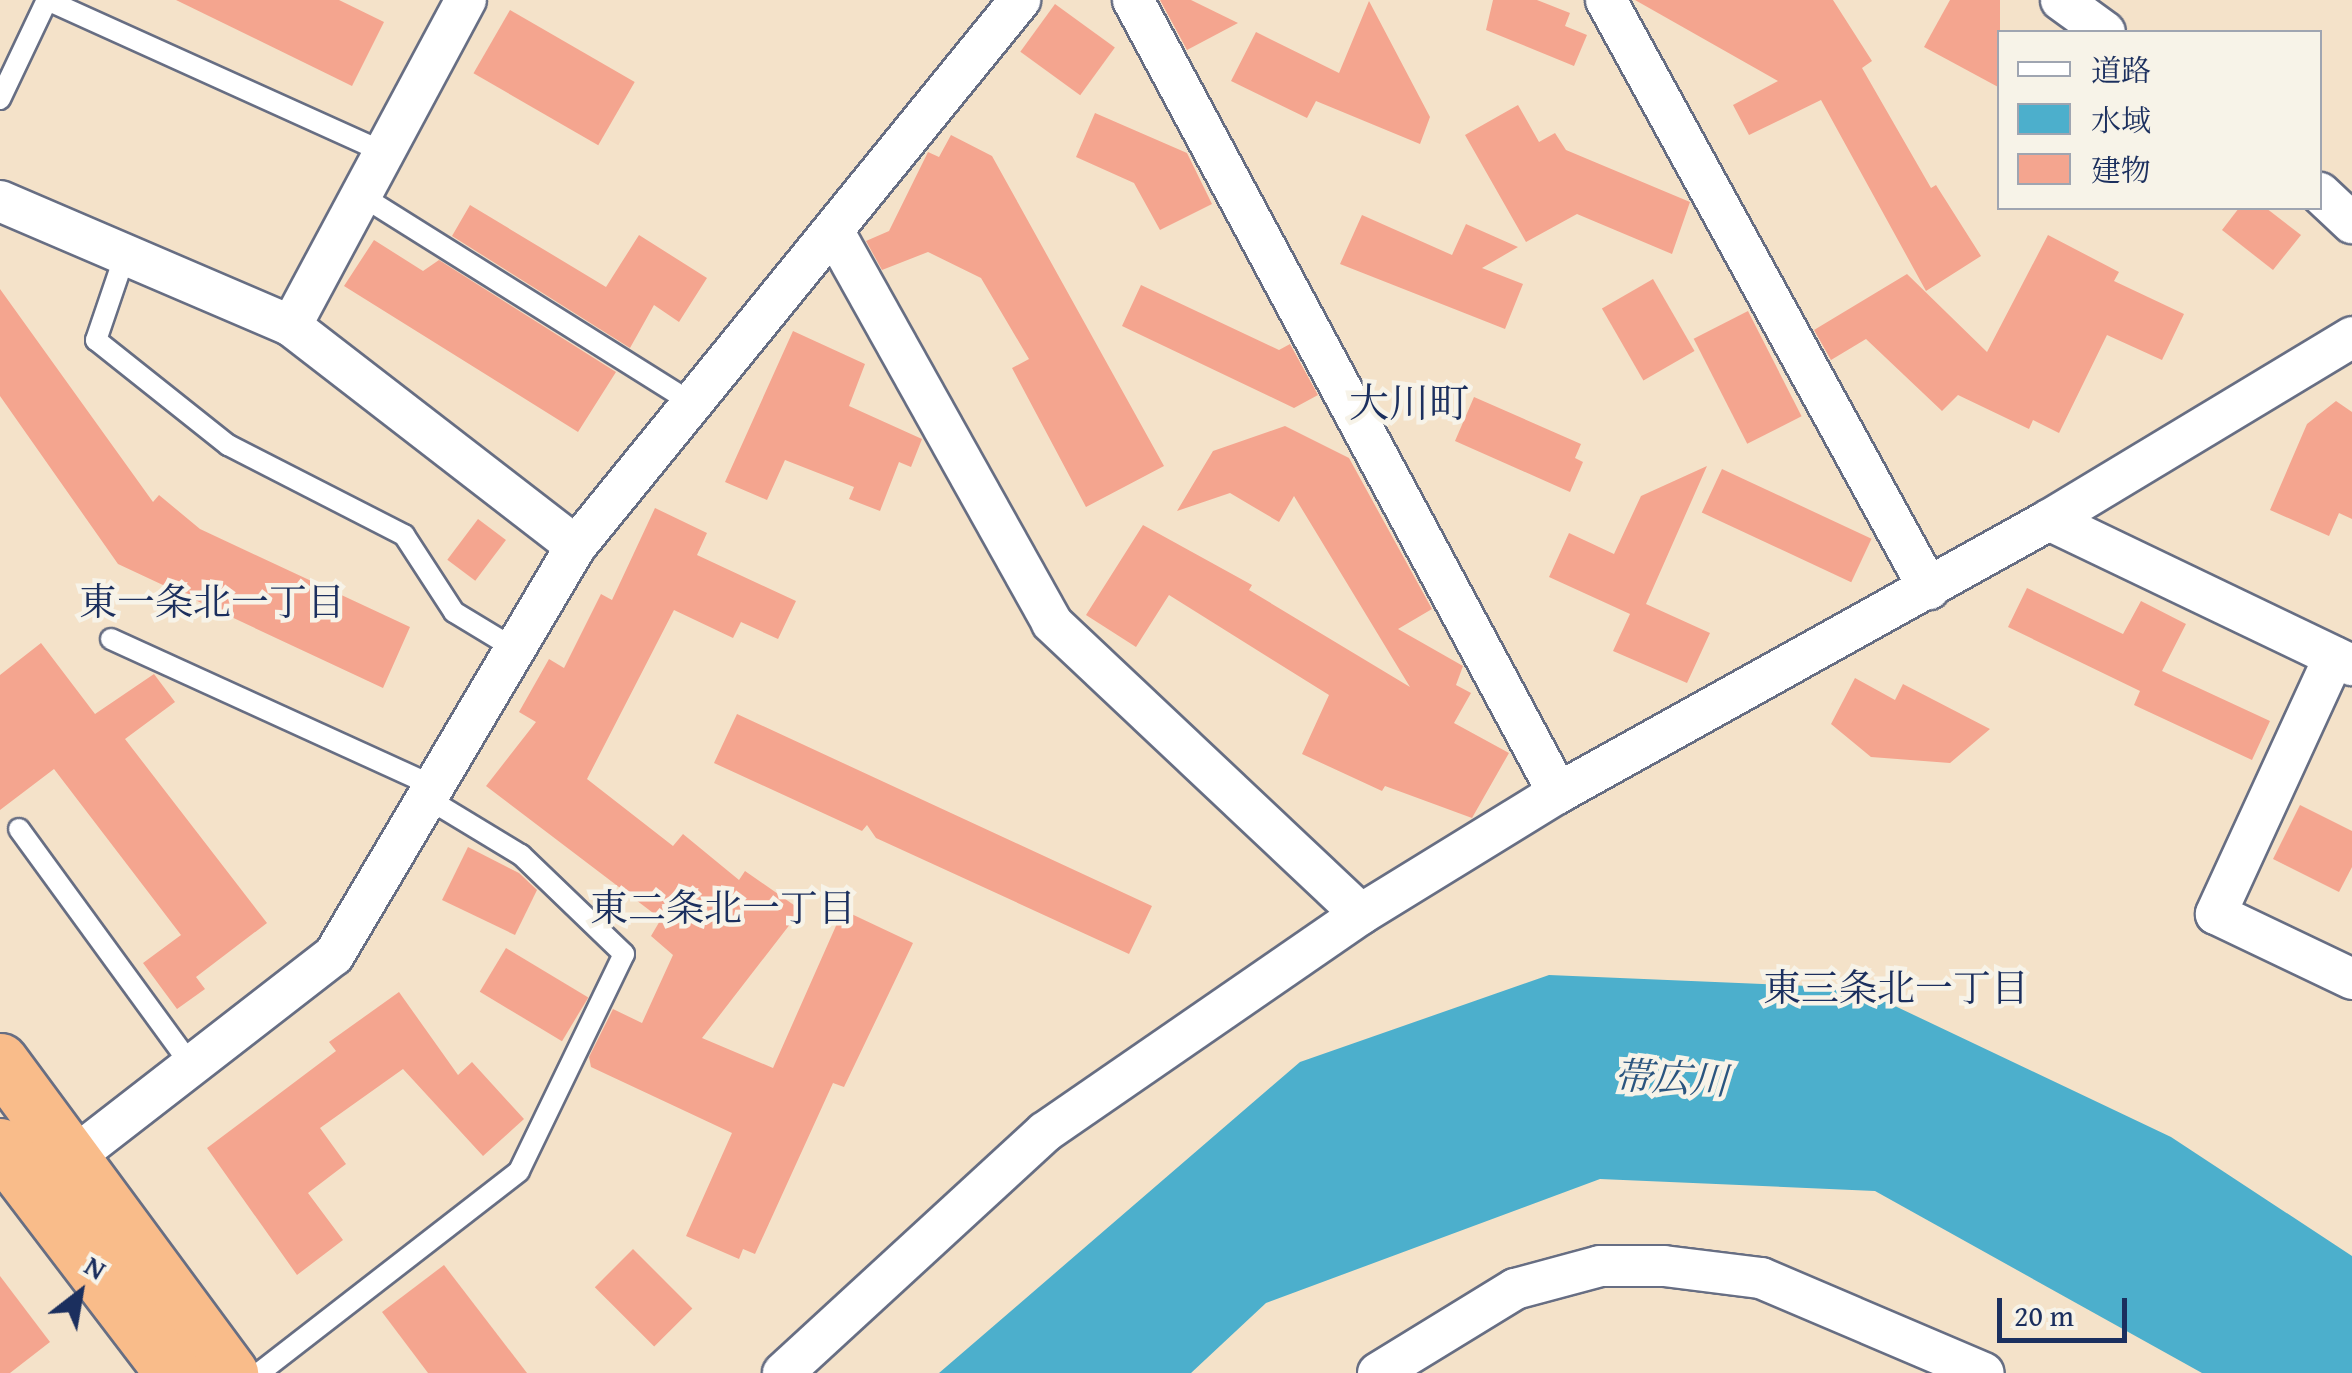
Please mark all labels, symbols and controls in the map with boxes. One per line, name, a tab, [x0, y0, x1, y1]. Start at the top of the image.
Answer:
legend	[1997, 30, 2322, 210]
text: 道路	[2091, 48, 2151, 92]
text: 水域	[2091, 98, 2151, 142]
text: 建物	[2091, 148, 2151, 192]
district label: 大川町	[1349, 379, 1469, 427]
district label: 東一条北一丁目	[79, 579, 345, 625]
district label: 東二条北一丁目	[590, 885, 856, 931]
district label: 東三条北一丁目	[1763, 965, 2029, 1011]
water label: 帯広川	[1613, 1052, 1729, 1104]
north arrow	[30, 1243, 130, 1343]
text: N	[77, 1244, 114, 1289]
scale bar	[2002, 1278, 2132, 1340]
text: 20 m	[2014, 1293, 2074, 1337]

